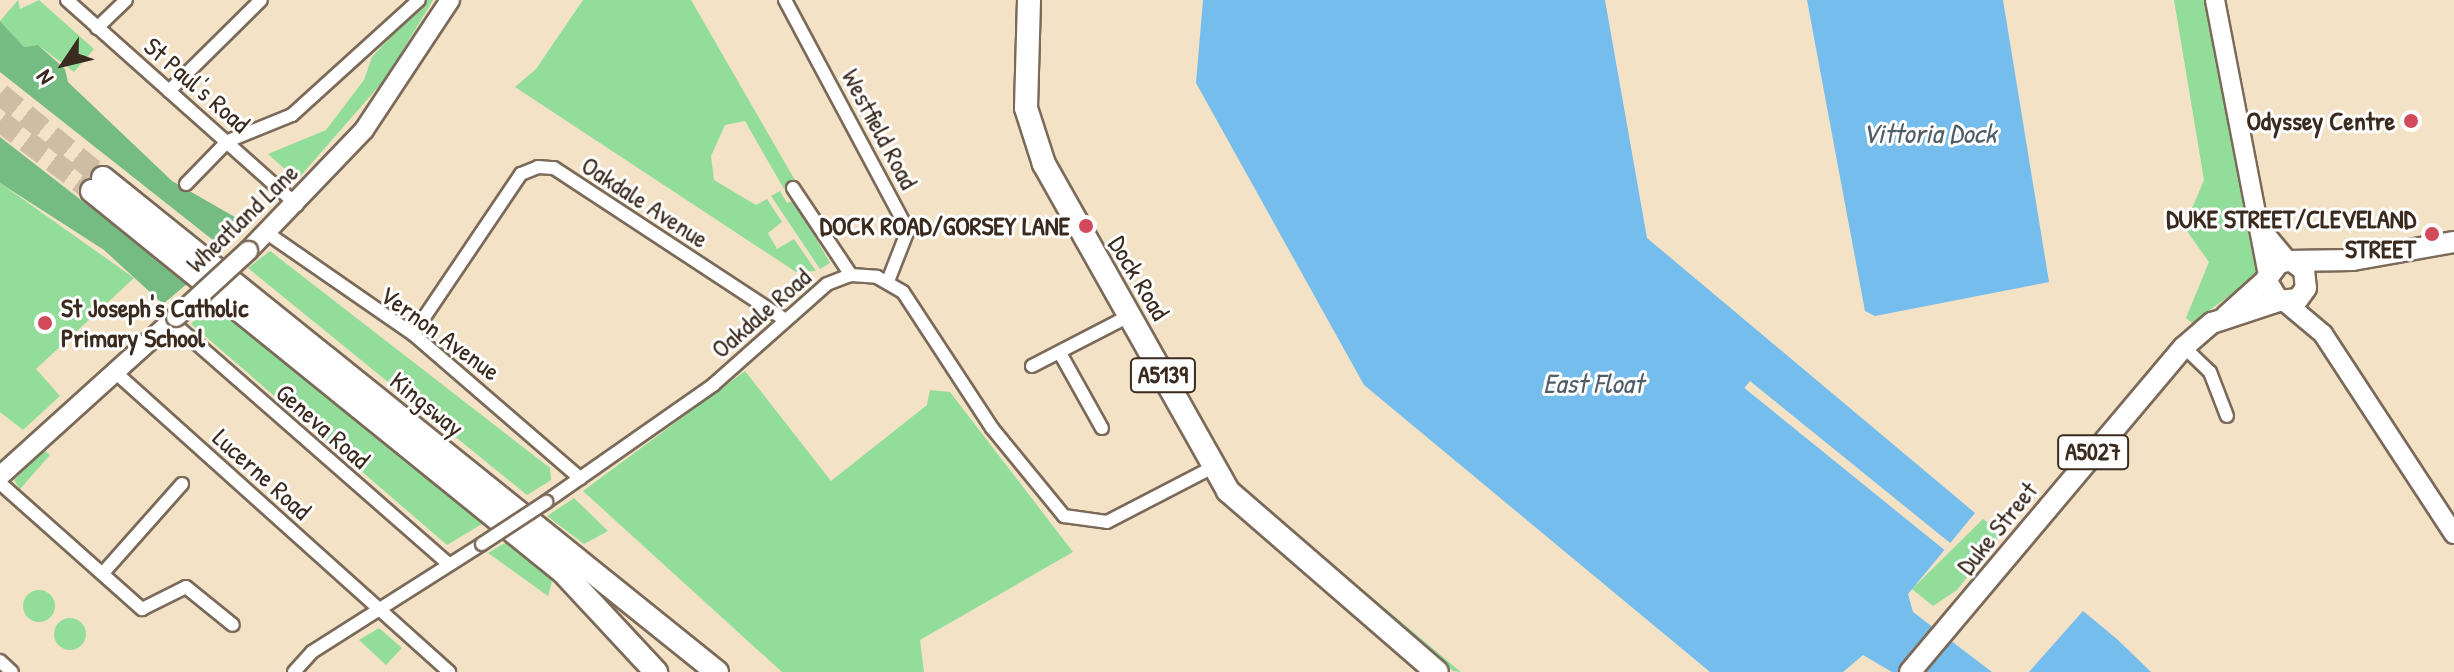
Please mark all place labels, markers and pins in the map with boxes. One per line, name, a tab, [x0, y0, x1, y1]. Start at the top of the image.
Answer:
place label: Odyssey Centre	[2246, 105, 2395, 137]
marker: Odyssey Centre	[2402, 112, 2420, 130]
place label: DUKE STREET/CLEVELAND STREET	[2166, 203, 2416, 264]
place label: DOCK ROAD/GORSEY LANE	[820, 210, 1070, 242]
marker: DOCK ROAD/GORSEY LANE	[1077, 217, 1095, 235]
marker: DUKE STREET/CLEVELAND STREET	[2423, 225, 2441, 243]
place label: St Joseph's Catholic Primary School	[61, 292, 248, 354]
marker: St Joseph's Catholic Primary School	[36, 314, 54, 332]

